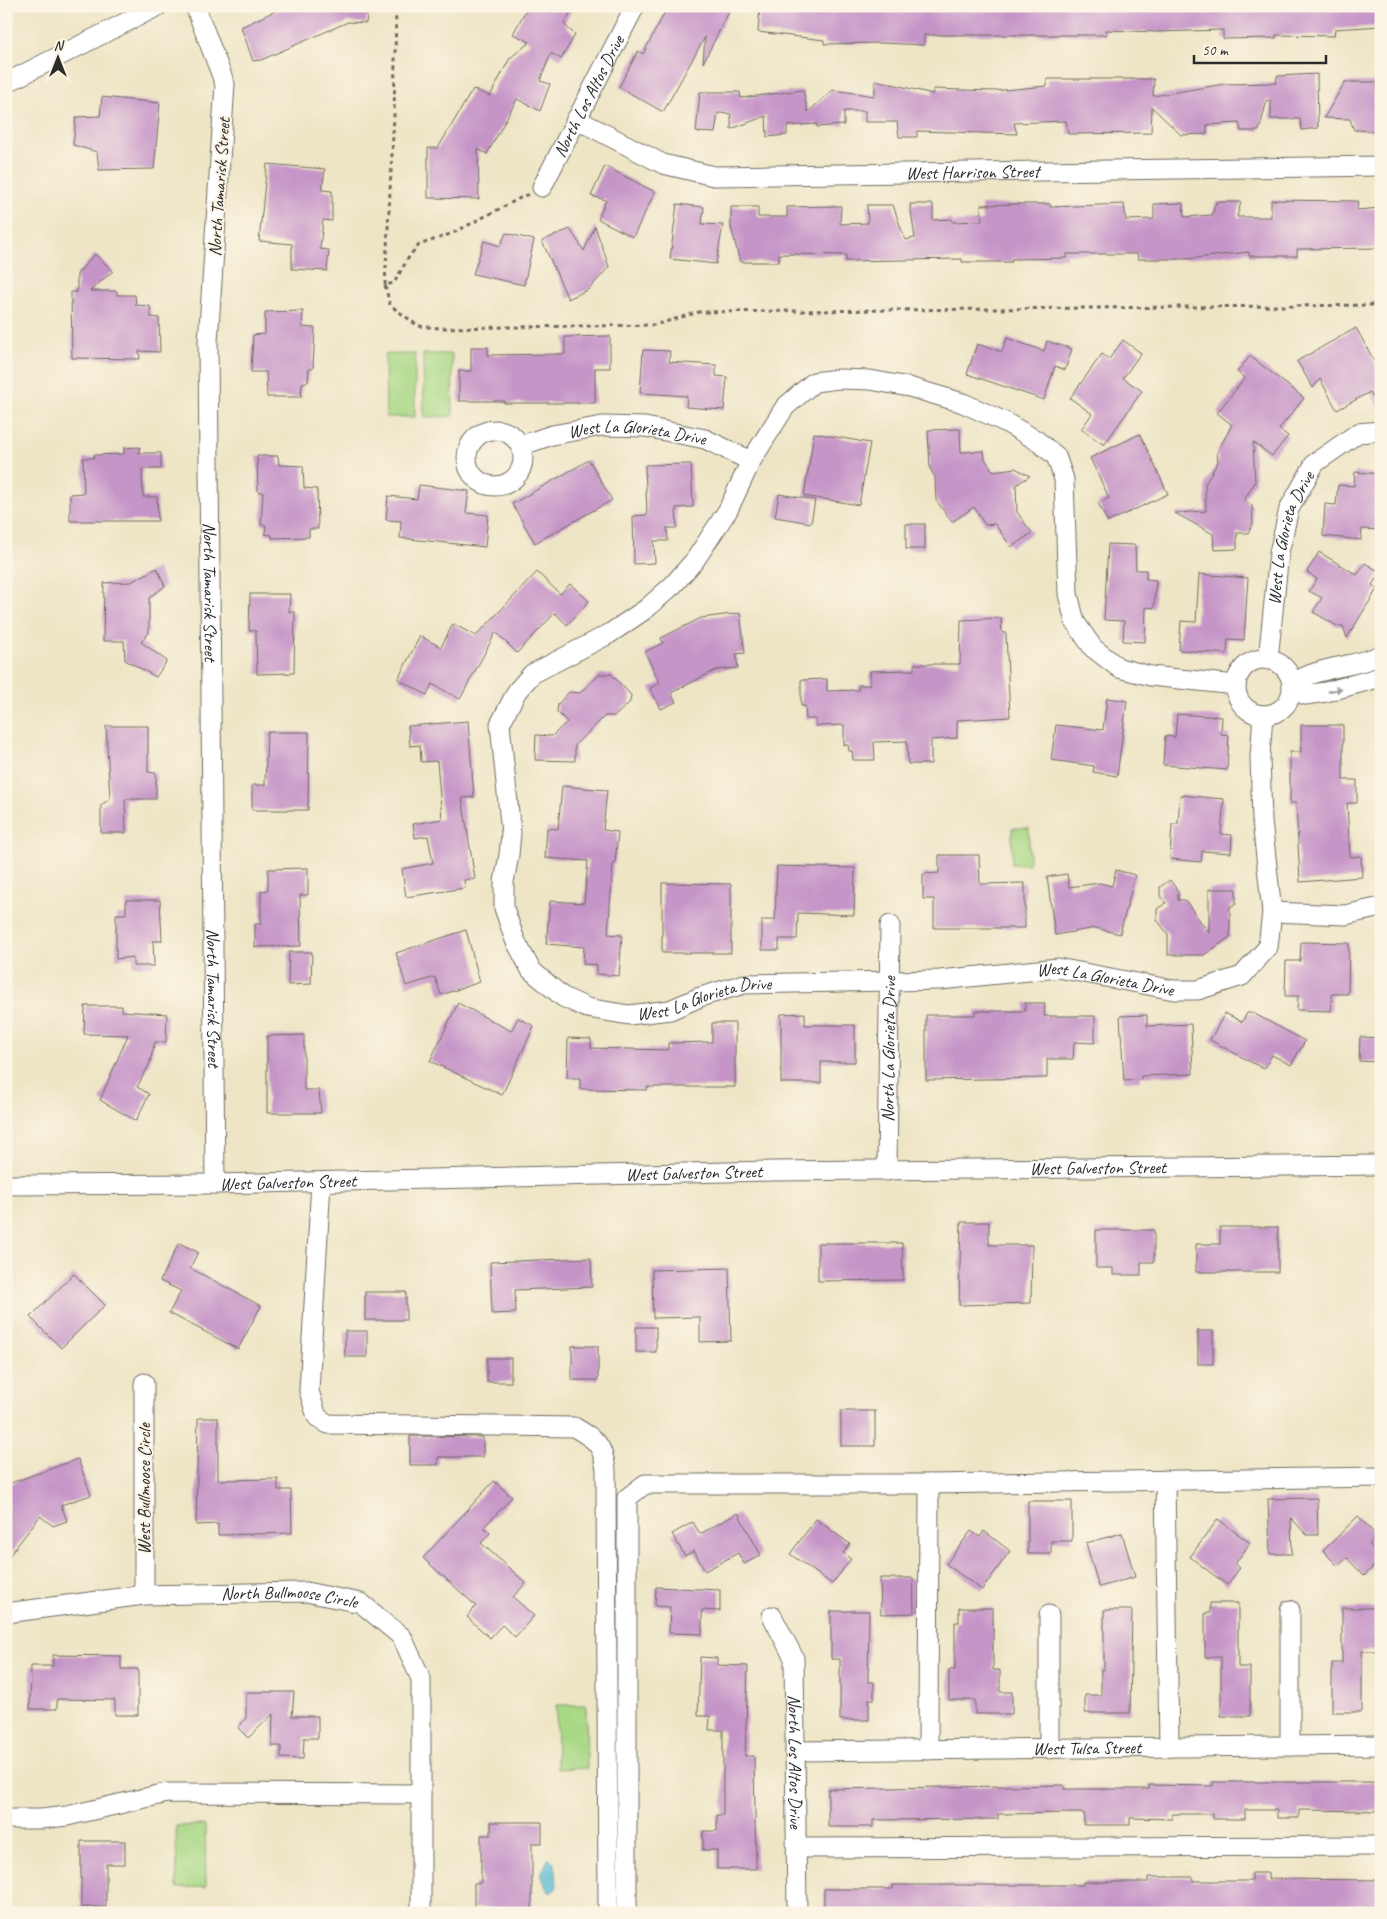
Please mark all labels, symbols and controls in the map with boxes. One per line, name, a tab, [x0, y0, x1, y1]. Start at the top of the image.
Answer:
street label: North Los Altos Drive	[548, 31, 629, 161]
north arrow	[32, 32, 82, 82]
scale bar	[1194, 32, 1327, 64]
text: N	[54, 37, 65, 54]
text: 50 m	[1202, 41, 1229, 60]
street label: North Tamarisk Street	[203, 115, 235, 257]
street label: West Harrison Street	[906, 160, 1043, 184]
street label: West La Glorieta Drive	[567, 415, 709, 450]
street label: West La Glorieta Drive	[1263, 466, 1320, 606]
street label: North Tamarisk Street	[199, 522, 222, 663]
one-way arrow	[1328, 686, 1343, 694]
street label: North Tamarisk Street	[202, 928, 225, 1069]
street label: West La Glorieta Drive	[1036, 957, 1177, 1001]
street label: West La Glorieta Drive	[636, 972, 772, 1025]
street label: North La Glorieta Drive	[877, 975, 900, 1122]
street label: West Galveston Street	[1030, 1156, 1168, 1179]
street label: West Galveston Street	[625, 1160, 764, 1185]
street label: West Galveston Street	[220, 1170, 358, 1195]
street label: West Bullmoose Circle	[133, 1422, 155, 1555]
street label: North Bullmoose Circle	[221, 1581, 361, 1613]
street label: North Los Altos Drive	[783, 1695, 807, 1830]
street label: West Tulsa Street	[1033, 1736, 1143, 1760]

